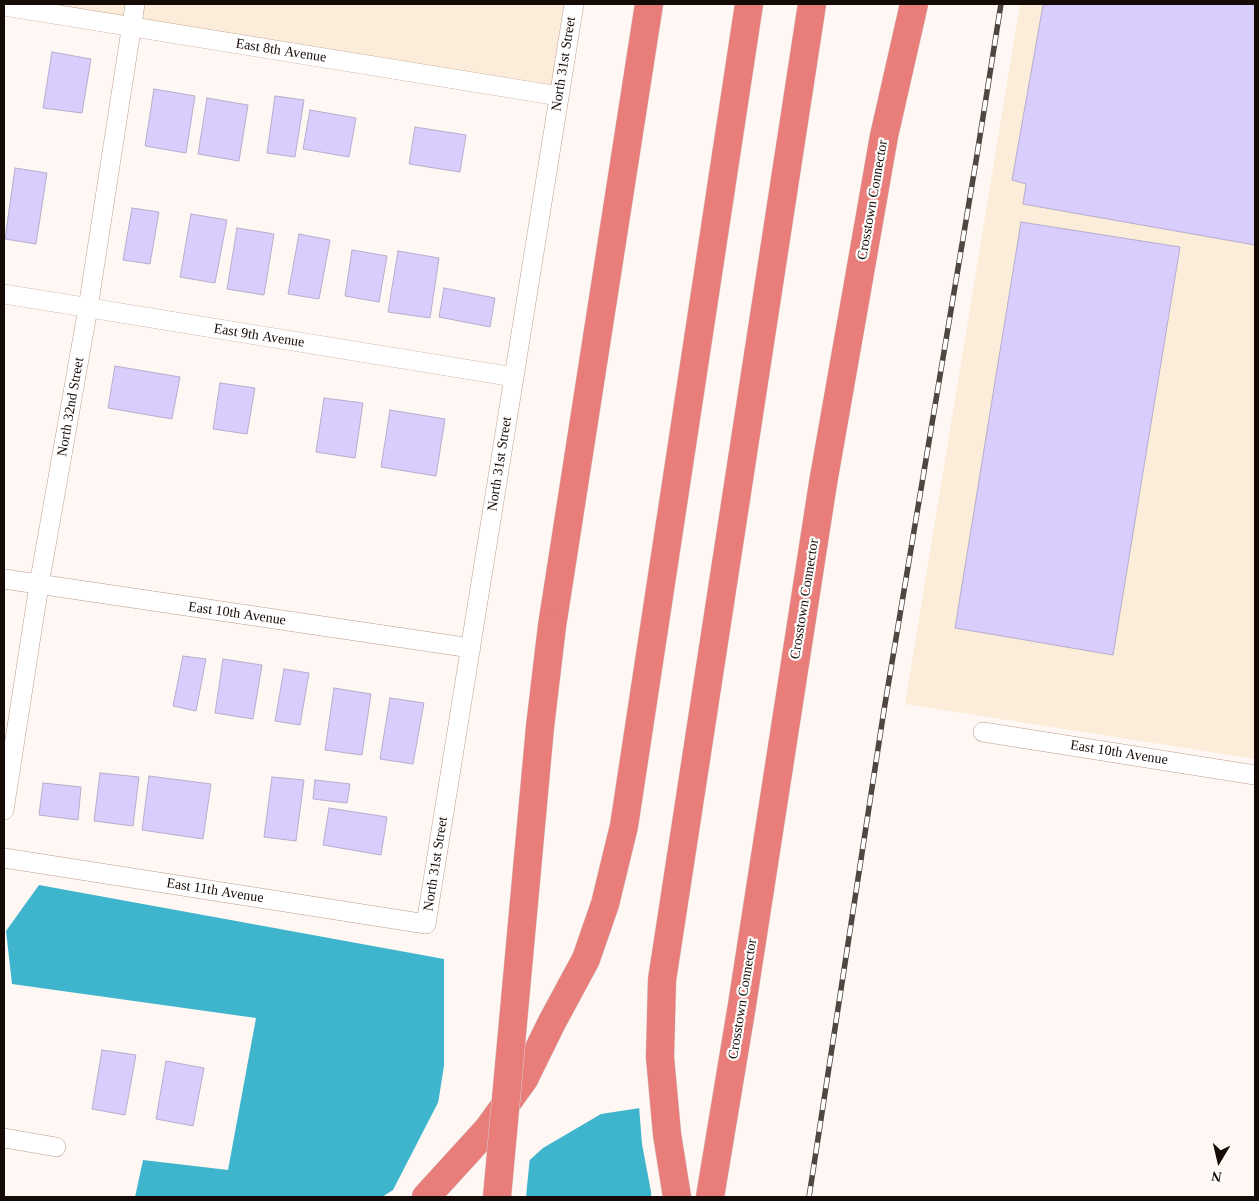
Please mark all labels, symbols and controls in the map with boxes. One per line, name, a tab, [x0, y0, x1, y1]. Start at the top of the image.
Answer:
street label: North 31st Street	[548, 15, 580, 113]
street label: East 8th Avenue	[235, 36, 327, 66]
street label: Crosstown Connector	[854, 139, 892, 261]
street label: East 9th Avenue	[213, 321, 305, 351]
street label: North 32nd Street	[54, 356, 88, 458]
street label: North 31st Street	[484, 415, 516, 513]
street label: Crosstown Connector	[787, 538, 823, 660]
street label: East 10th Avenue	[187, 599, 287, 629]
street label: East 10th Avenue	[1069, 737, 1169, 769]
street label: North 31st Street	[420, 815, 452, 913]
street label: East 11th Avenue	[165, 875, 265, 907]
street label: Crosstown Connector	[725, 938, 761, 1060]
north arrow	[1194, 1136, 1244, 1186]
text: N	[1210, 1168, 1223, 1185]

